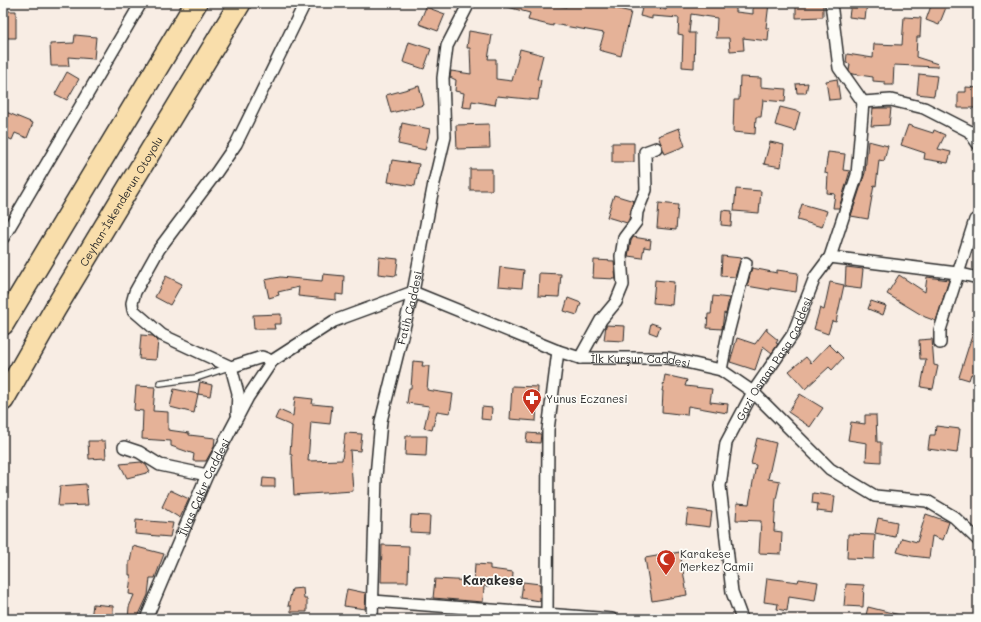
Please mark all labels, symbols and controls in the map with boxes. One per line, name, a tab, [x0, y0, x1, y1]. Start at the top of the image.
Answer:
street label: Ceyhan-İskenderun Otoyolu	[75, 133, 165, 269]
street label: Fatih Caddesi	[393, 270, 424, 346]
street label: Gazi Osman Paşa Caddesi	[732, 295, 814, 423]
street label: İlk Kurşun Caddesi	[590, 351, 692, 370]
pharmacy icon: Yunus Eczanesi	[521, 387, 543, 415]
place label: Yunus Eczanesi	[546, 391, 628, 406]
street label: İlyas Çakır Caddesi	[175, 435, 233, 538]
place label: Karakese Merkez Camii	[680, 546, 754, 574]
mosque icon: Karakese Merkez Camii	[655, 548, 677, 576]
district label: Karakese	[463, 571, 523, 588]

